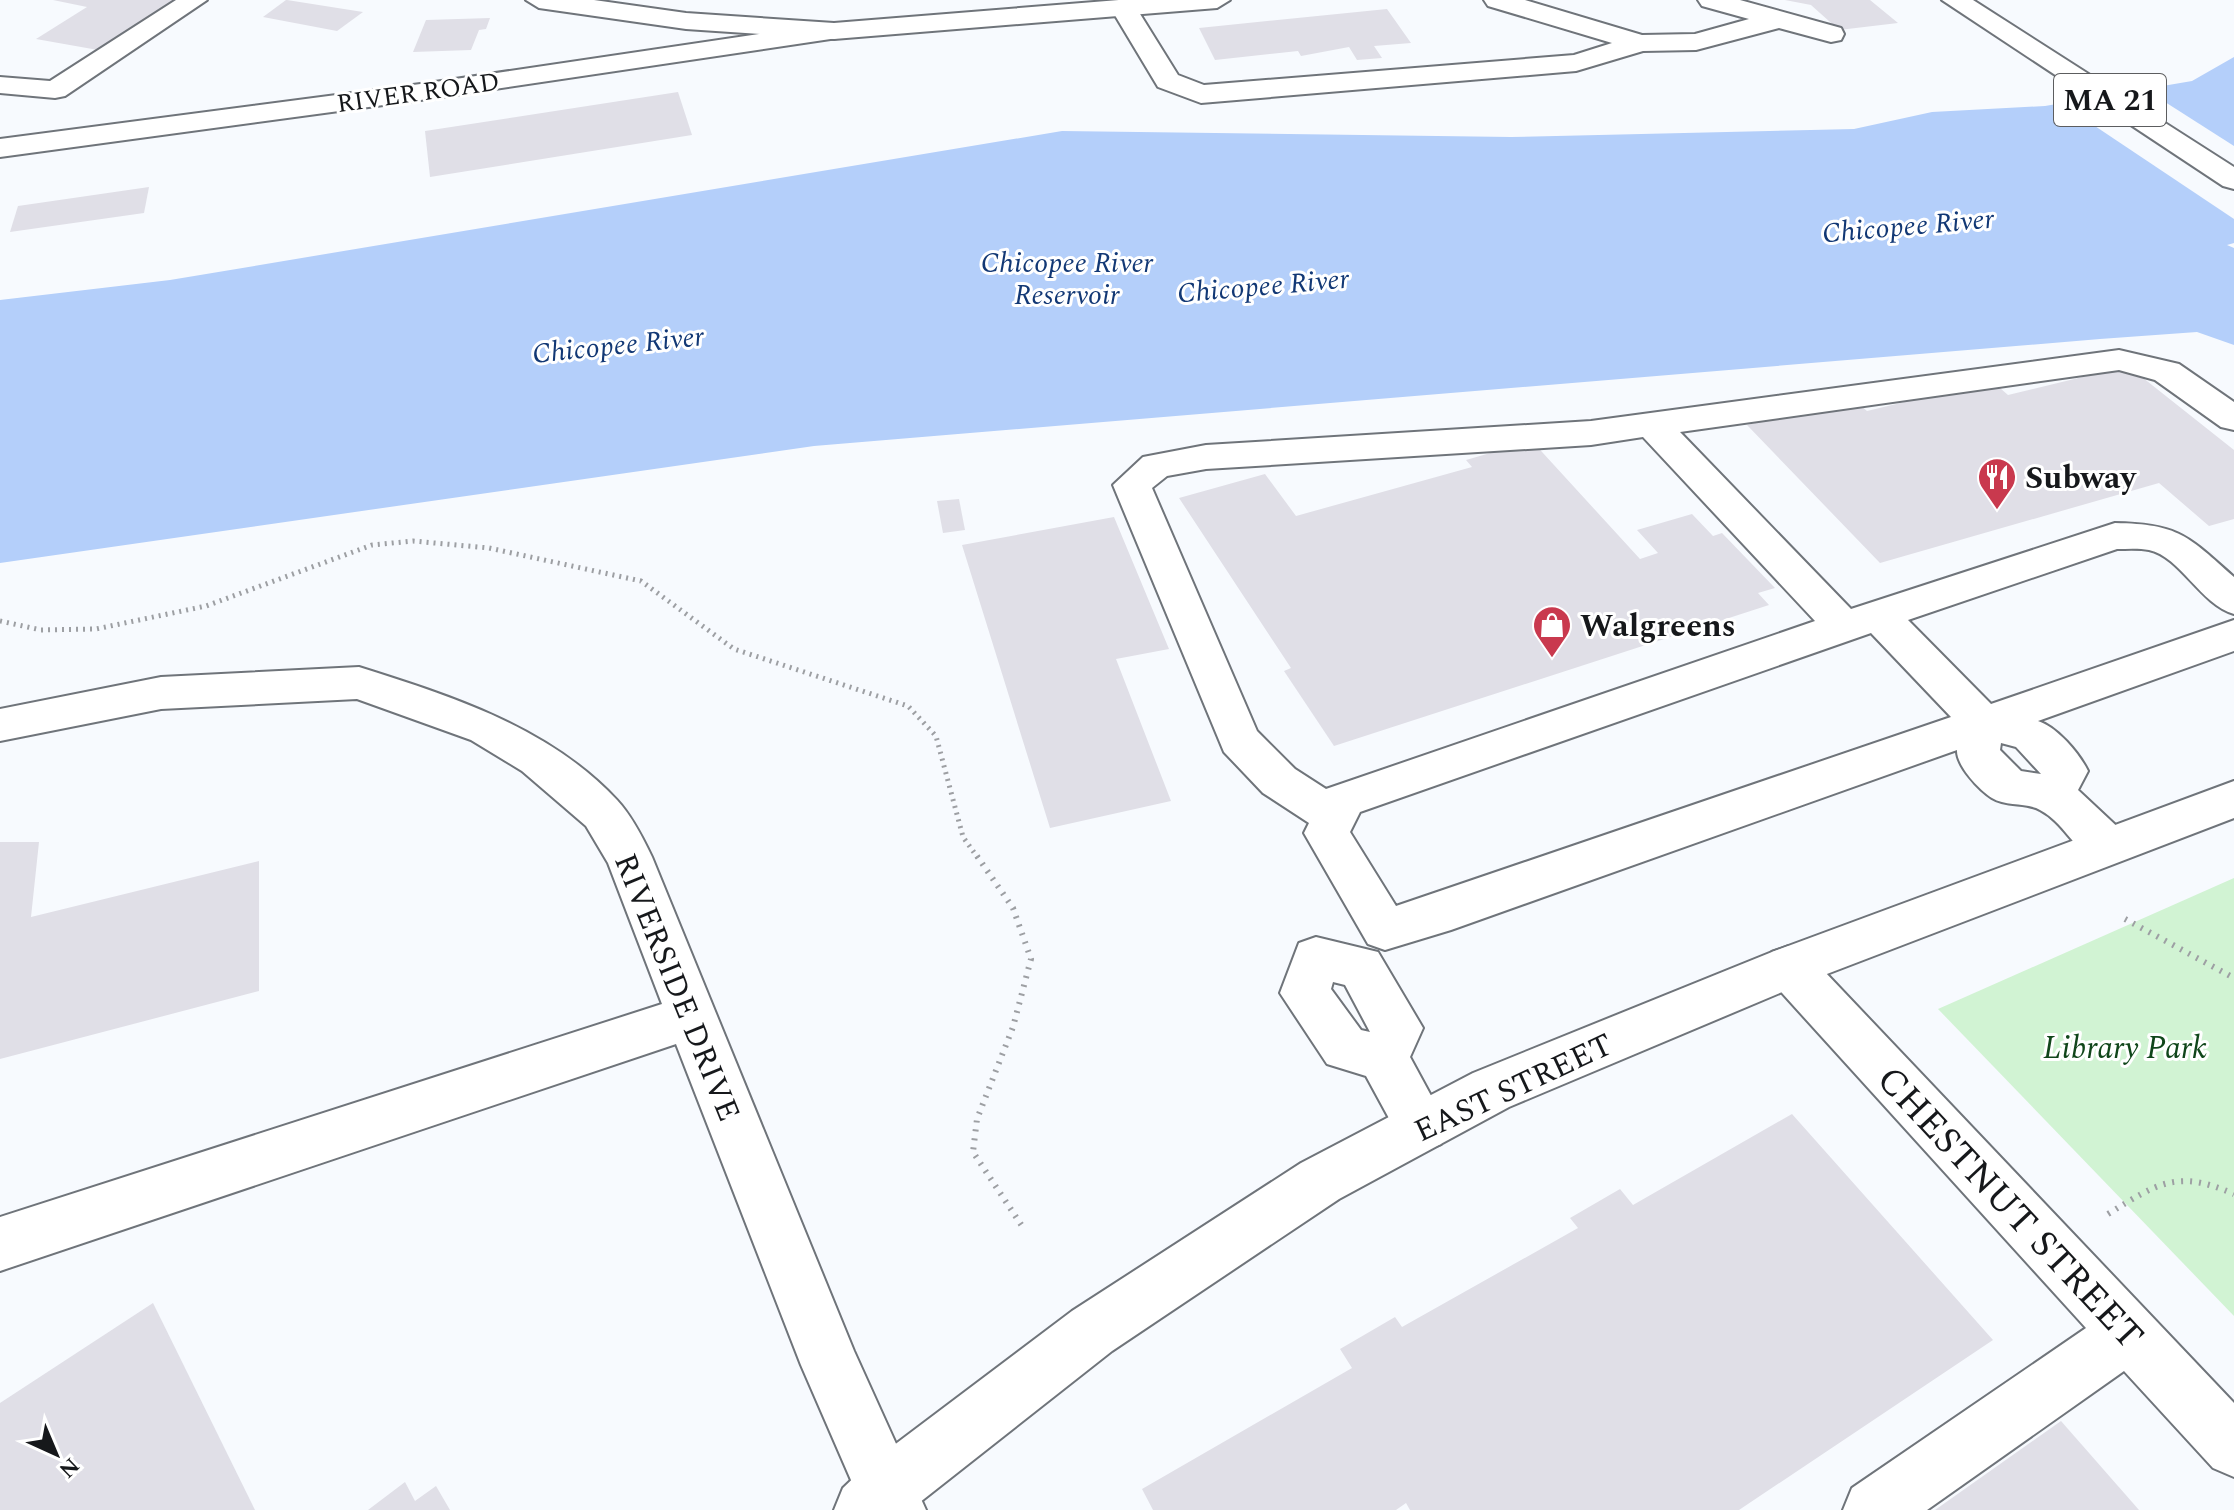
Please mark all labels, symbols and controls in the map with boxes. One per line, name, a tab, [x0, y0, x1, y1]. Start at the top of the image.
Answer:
street label: RIVER ROAD	[334, 62, 502, 124]
road number: MA 21	[2054, 74, 2166, 126]
water label: Chicopee River	[1820, 198, 1996, 255]
water label: Chicopee River Reservoir	[981, 242, 1154, 317]
water label: Chicopee River	[1175, 258, 1351, 315]
water label: Chicopee River	[530, 315, 707, 376]
place label: Subway	[2025, 454, 2138, 503]
restaurant icon: Subway	[1976, 456, 2018, 511]
place label: Walgreens	[1580, 602, 1736, 651]
shop icon: Walgreens	[1531, 604, 1573, 659]
street label: RIVERSIDE DRIVE	[600, 846, 753, 1129]
street label: EAST STREET	[1406, 1021, 1621, 1156]
park label: Library Park	[2043, 1024, 2207, 1073]
street label: CHESTNUT STREET	[1862, 1053, 2157, 1364]
north arrow	[16, 1414, 96, 1494]
text: N	[51, 1449, 87, 1485]

